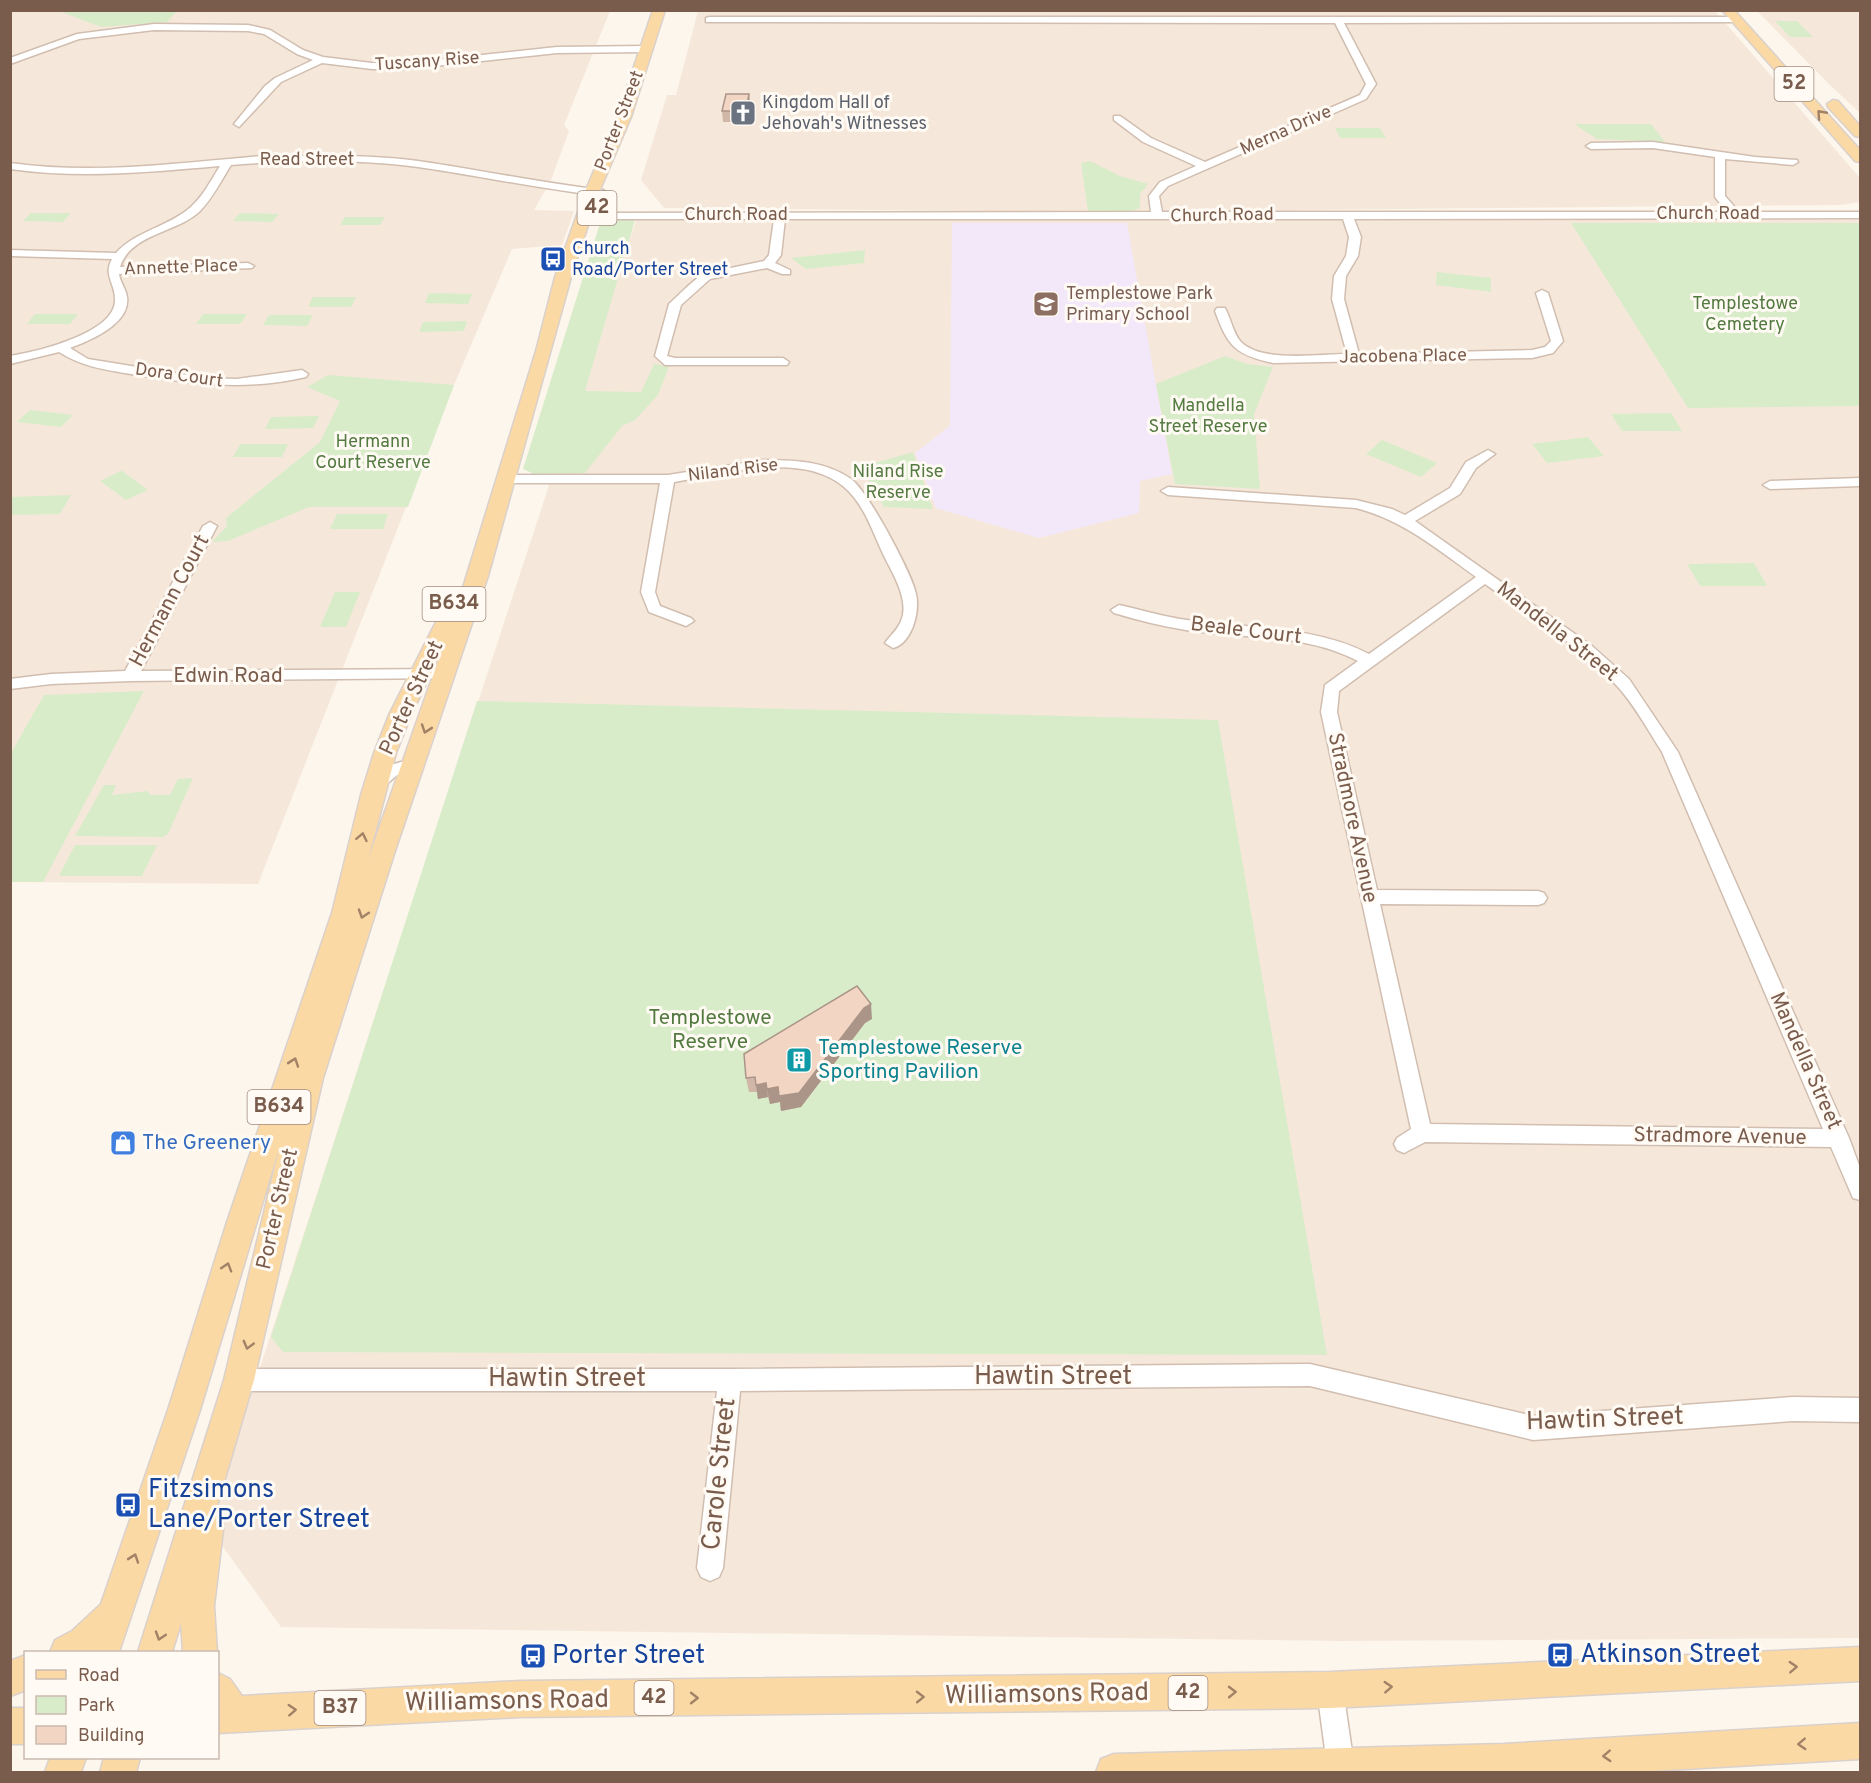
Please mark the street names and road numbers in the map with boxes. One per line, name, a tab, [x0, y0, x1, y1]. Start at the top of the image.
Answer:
street label: Tuscany Rise	[374, 47, 480, 77]
street label: Porter Street	[590, 67, 650, 175]
road number: 52	[1774, 67, 1814, 101]
street label: Merna Drive	[1237, 101, 1335, 161]
street label: Read Street	[260, 149, 354, 172]
road number: 42	[578, 191, 616, 225]
street label: Church Road	[1656, 203, 1760, 226]
street label: Church Road	[684, 204, 788, 227]
street label: Church Road	[1170, 204, 1274, 228]
street label: Annette Place	[124, 255, 238, 281]
street label: Jacobena Place	[1339, 344, 1467, 370]
street label: Dora Court	[134, 358, 224, 394]
street label: Niland Rise	[686, 454, 780, 488]
street label: Hermann Court	[124, 530, 216, 672]
street label: Mandella Street	[1491, 576, 1623, 688]
road number: B634	[422, 587, 486, 621]
street label: Beale Court	[1189, 611, 1303, 651]
street label: Porter Street	[374, 636, 450, 760]
street label: Edwin Road	[173, 663, 283, 690]
street label: Stradmore Avenue	[1321, 730, 1383, 906]
street label: Mandella Street	[1763, 988, 1847, 1134]
road number: B634	[248, 1090, 310, 1124]
street label: Stradmore Avenue	[1633, 1122, 1807, 1152]
street label: Porter Street	[251, 1146, 305, 1272]
street label: Hawtin Street	[974, 1361, 1132, 1394]
street label: Hawtin Street	[488, 1363, 646, 1396]
street label: Carole Street	[696, 1396, 744, 1552]
street label: Hawtin Street	[1526, 1401, 1684, 1439]
road number: 42	[1168, 1676, 1208, 1710]
street label: Williamsons Road	[945, 1677, 1149, 1713]
road number: 42	[634, 1681, 674, 1715]
street label: Williamsons Road	[405, 1684, 609, 1720]
road number: B37	[314, 1691, 366, 1725]

